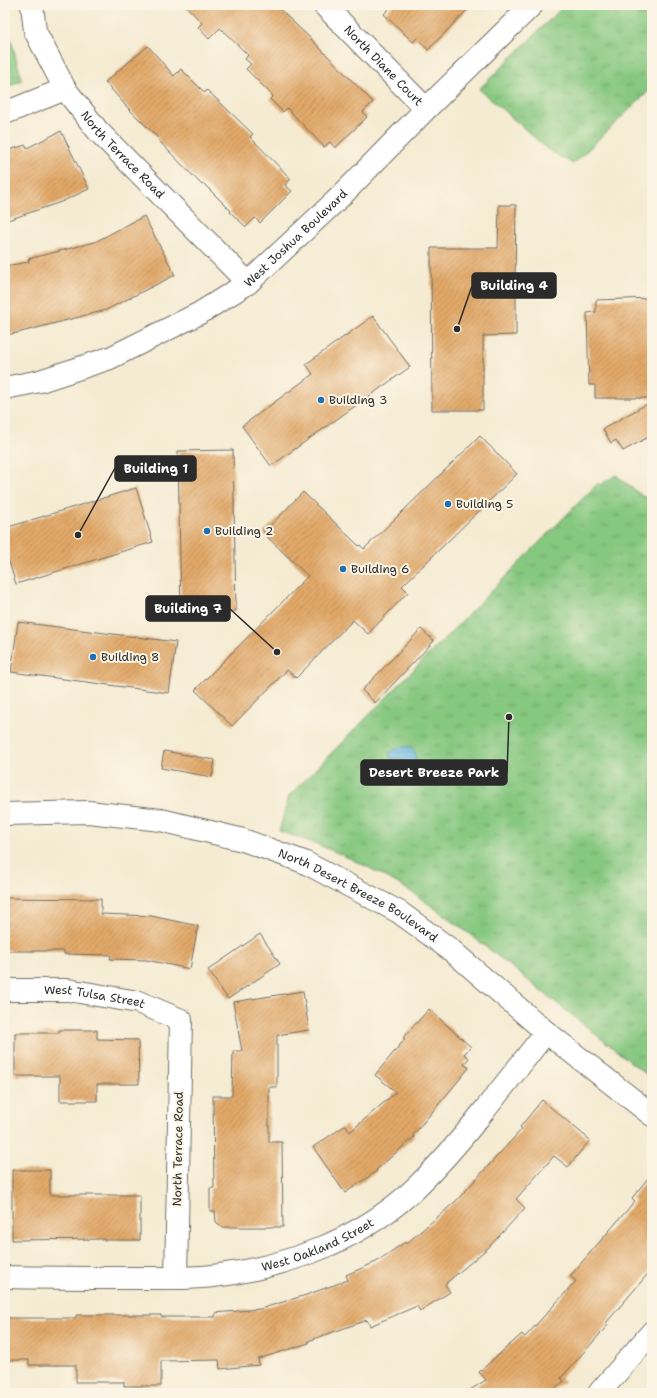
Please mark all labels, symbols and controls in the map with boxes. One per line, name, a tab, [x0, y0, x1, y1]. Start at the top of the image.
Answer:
street label: North Diane Court	[340, 22, 427, 109]
street label: North Terrace Road	[77, 108, 168, 202]
street label: West Joshua Boulevard	[241, 186, 351, 291]
callout: Building 4	[472, 273, 556, 298]
text: Building 4	[480, 277, 548, 294]
place label: Building 3	[329, 392, 387, 408]
marker: Building 3	[316, 395, 326, 405]
callout: Building 1	[115, 456, 196, 481]
text: Building 1	[124, 460, 188, 477]
place label: Building 5	[456, 496, 513, 512]
marker: Building 5	[443, 499, 453, 509]
place label: Building 2	[215, 523, 273, 539]
marker: Building 2	[202, 526, 212, 536]
place label: Building 6	[351, 561, 409, 577]
marker: Building 6	[338, 564, 348, 574]
callout: Building 7	[146, 596, 230, 621]
text: Building 7	[154, 600, 222, 617]
place label: Building 8	[101, 649, 159, 665]
marker: Building 8	[88, 652, 98, 662]
callout: Desert Breeze Park	[361, 760, 507, 785]
text: Desert Breeze Park	[369, 764, 499, 781]
street label: North Desert Breeze Boulevard	[276, 845, 441, 946]
street label: West Tulsa Street	[44, 982, 148, 1012]
street label: North Terrace Road	[169, 1091, 187, 1207]
street label: West Oakland Street	[260, 1214, 377, 1275]

